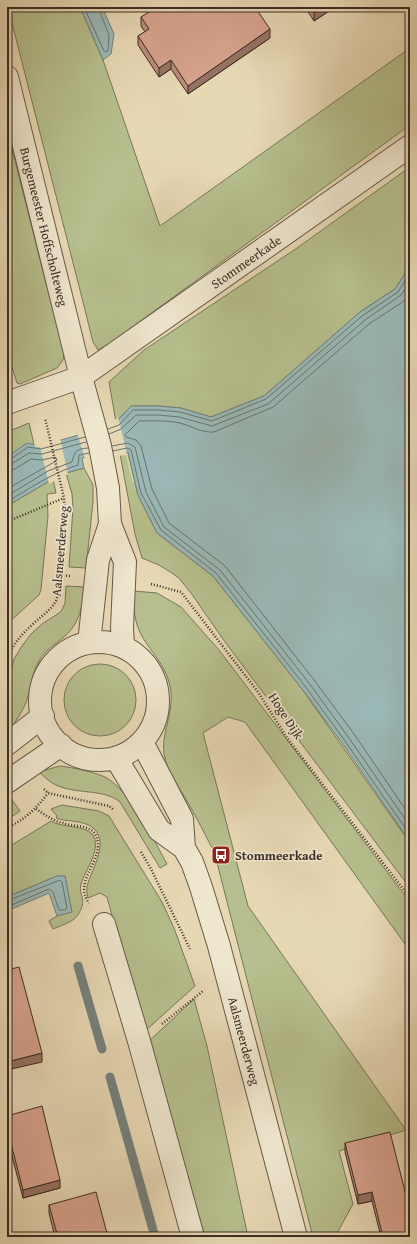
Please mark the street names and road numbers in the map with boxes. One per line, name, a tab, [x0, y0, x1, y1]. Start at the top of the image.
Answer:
street label: Burgemeester Hoffscholteweg	[15, 145, 73, 309]
street label: Stommeerkade	[207, 231, 285, 293]
street label: Aalsmeerderweg	[47, 504, 73, 597]
street label: Hoge Dijk	[264, 689, 308, 743]
street label: Aalsmeerderweg	[223, 995, 265, 1088]

